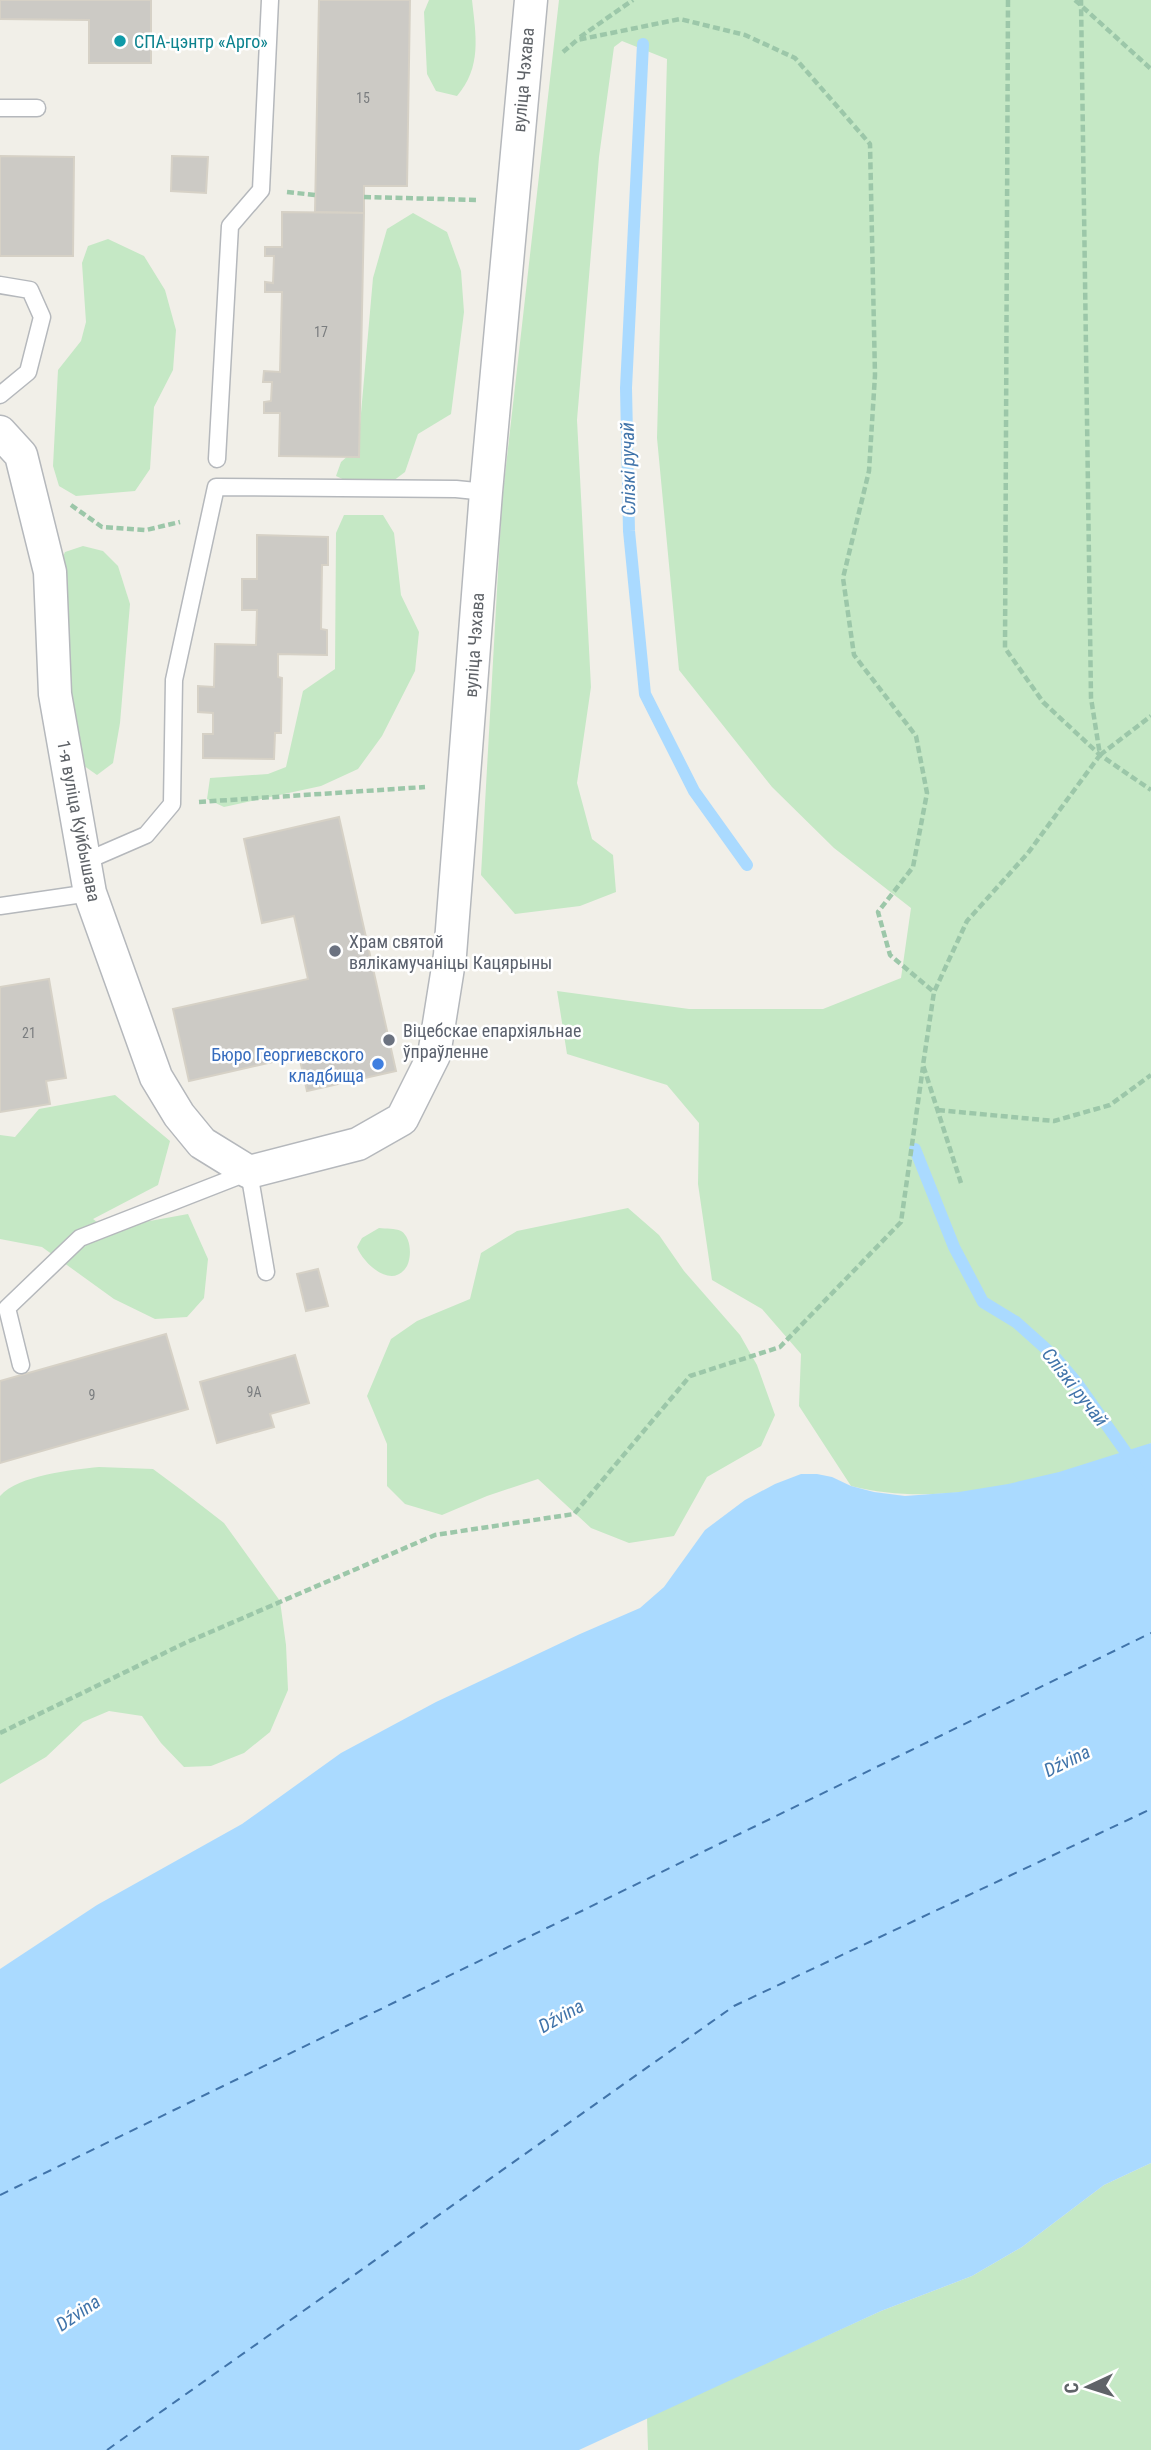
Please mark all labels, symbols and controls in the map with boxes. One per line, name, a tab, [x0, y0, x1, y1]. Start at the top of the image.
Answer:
street label: вуліца Чэхава	[508, 27, 538, 133]
place label: СПА-цэнтр «Арго»	[134, 31, 268, 52]
marker: СПА-цэнтр «Арго»	[112, 33, 128, 49]
house number: 15	[356, 90, 370, 106]
house number: 17	[314, 324, 328, 340]
water label: Слізкі ручай	[616, 422, 640, 516]
street label: вуліца Чэхава	[460, 592, 488, 698]
street label: 1-я вуліца Куйбышава	[53, 738, 105, 904]
place label: Храм святой вялікамучаніцы Кацярыны	[349, 931, 552, 973]
marker: Храм святой вялікамучаніцы Кацярыны	[327, 943, 343, 959]
place label: Віцебскае епархіяльнае ўпраўленне	[403, 1020, 581, 1062]
house number: 21	[22, 1025, 36, 1041]
marker: Віцебскае епархіяльнае ўпраўленне	[381, 1032, 397, 1048]
place label: Бюро Георгиевского кладбища	[211, 1044, 364, 1086]
marker: Бюро Георгиевского кладбища	[370, 1056, 386, 1072]
water label: Слізкі ручай	[1037, 1343, 1113, 1431]
house number: 9А	[247, 1384, 261, 1400]
house number: 9	[89, 1387, 95, 1403]
water label: Dźvina	[1040, 1740, 1094, 1782]
water label: Dźvina	[534, 1994, 588, 2038]
water label: Dźvina	[51, 2290, 105, 2336]
north arrow	[1053, 2352, 1123, 2422]
text: С	[1060, 2382, 1083, 2394]

